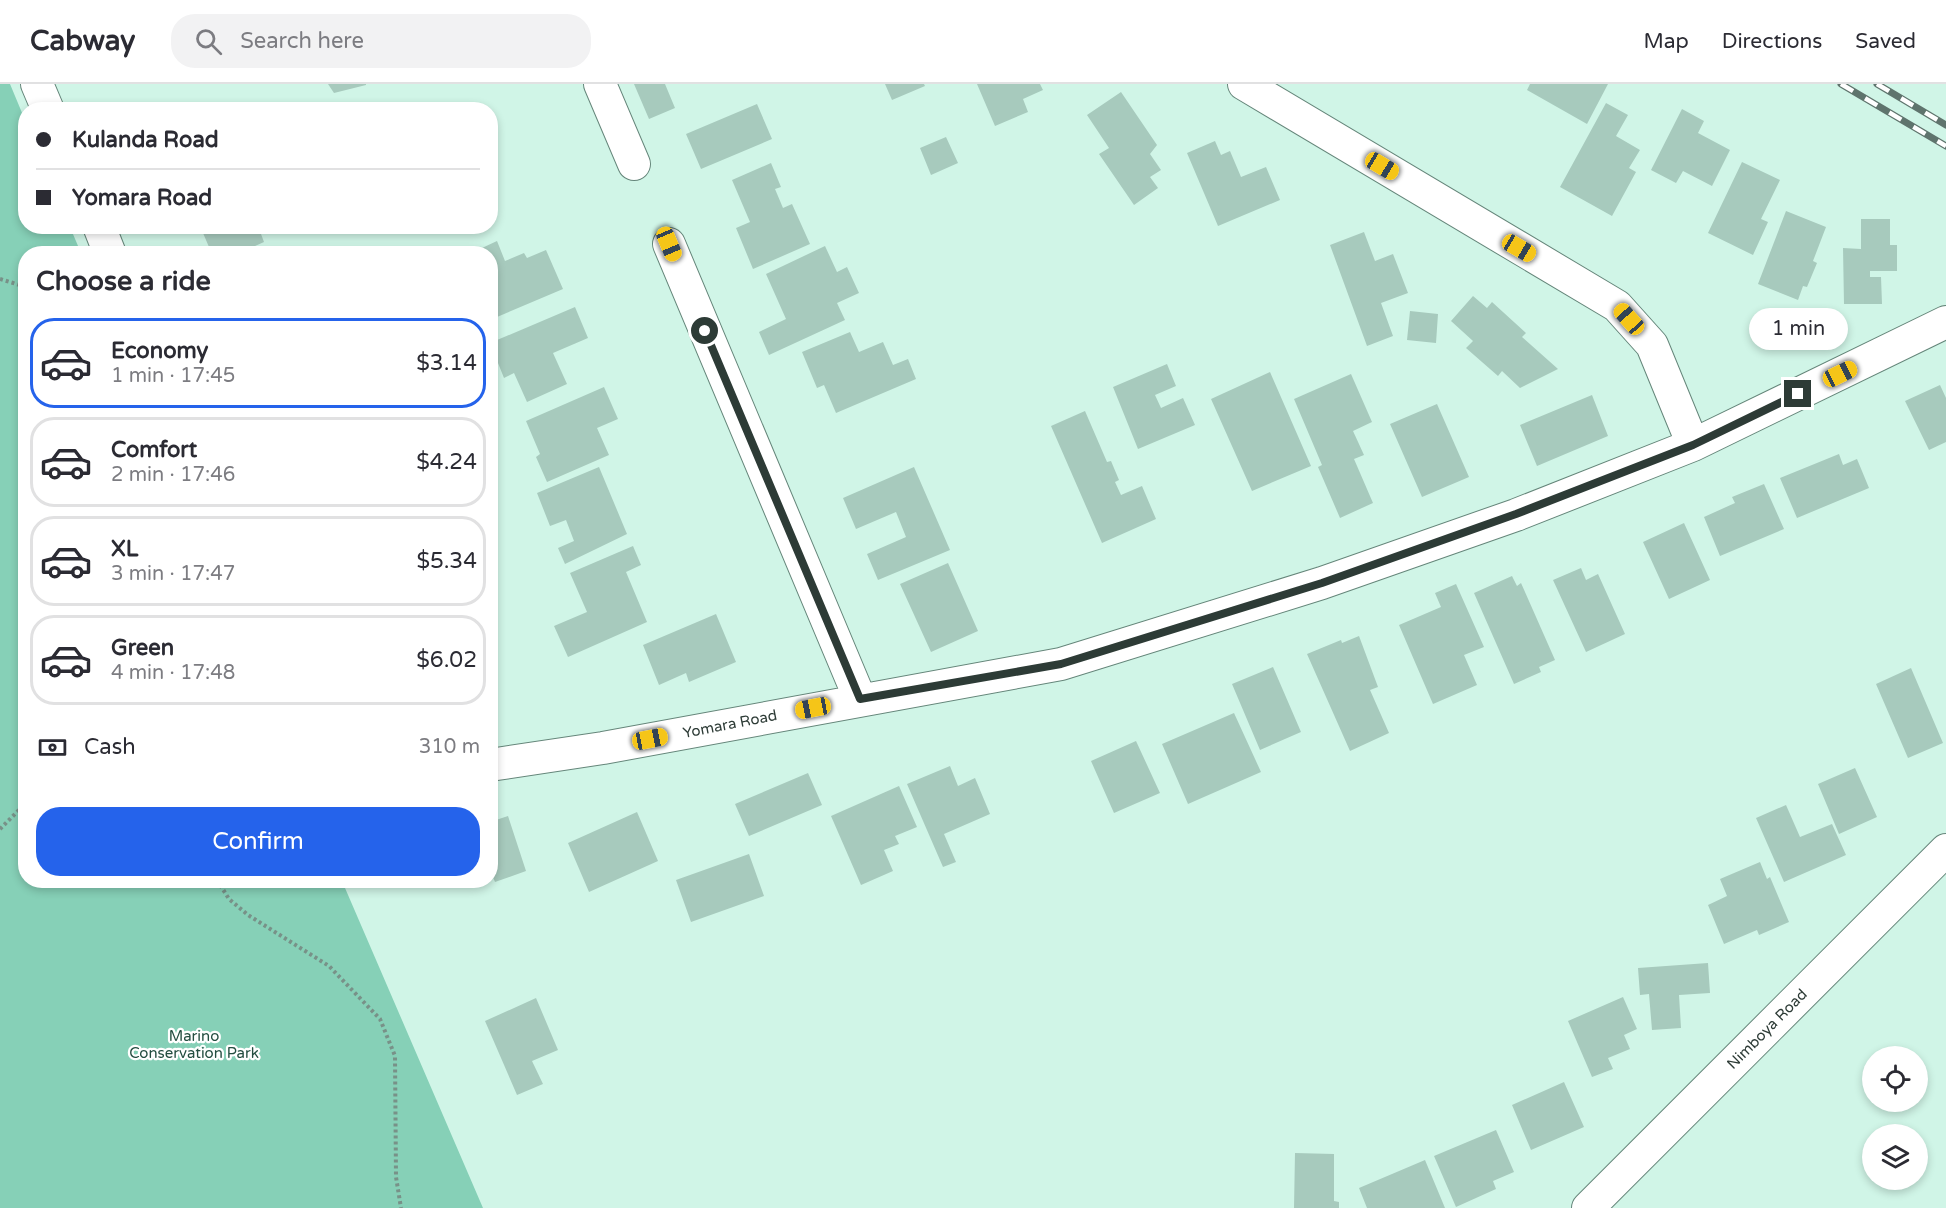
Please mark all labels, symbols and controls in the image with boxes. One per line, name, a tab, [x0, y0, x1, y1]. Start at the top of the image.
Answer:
search box	[171, 14, 591, 68]
text: Cabway	[30, 24, 135, 58]
icon: search	[192, 25, 225, 58]
text: Search here	[240, 28, 364, 54]
text: Map	[1643, 29, 1689, 54]
text: Directions	[1722, 29, 1822, 54]
text: Saved	[1855, 29, 1916, 54]
text: Kulanda Road	[72, 127, 219, 153]
car	[1362, 149, 1402, 183]
text: Yomara Road	[72, 185, 212, 211]
car	[654, 224, 684, 264]
car	[1499, 231, 1539, 265]
text: Choose a ride	[36, 265, 211, 298]
car	[1610, 300, 1648, 338]
callout: 1 min	[1748, 307, 1848, 349]
route start	[691, 317, 718, 344]
text: 1 min	[1772, 317, 1825, 341]
icon: car	[39, 336, 93, 390]
text: Economy	[111, 338, 208, 364]
text: $3.14	[416, 350, 477, 376]
car	[1820, 358, 1860, 390]
text: 1 min · 17:45	[111, 364, 235, 388]
route end	[1784, 380, 1811, 407]
icon: car	[39, 435, 93, 489]
text: Comfort	[111, 437, 197, 463]
text: $4.24	[416, 449, 477, 475]
text: 2 min · 17:46	[111, 463, 235, 487]
icon: car	[39, 534, 93, 588]
text: XL	[111, 536, 138, 562]
text: $5.34	[416, 548, 477, 574]
text: 3 min · 17:47	[111, 562, 235, 586]
icon: car	[39, 633, 93, 687]
text: Green	[111, 635, 174, 661]
text: $6.02	[416, 647, 477, 673]
text: 4 min · 17:48	[111, 661, 235, 685]
car	[794, 696, 832, 720]
street label: Yomara Road	[681, 706, 779, 742]
car	[631, 727, 669, 751]
icon: cash	[36, 731, 69, 764]
text: Cash	[84, 734, 136, 760]
text: 310 m	[419, 735, 480, 759]
button: Confirm	[36, 807, 480, 876]
street label: Nimboya Road	[1723, 985, 1811, 1073]
park label: Marino Conservation Park	[129, 1027, 259, 1062]
map controls	[1862, 1046, 1928, 1190]
button: locate	[1862, 1046, 1928, 1112]
button: layers	[1862, 1124, 1928, 1190]

